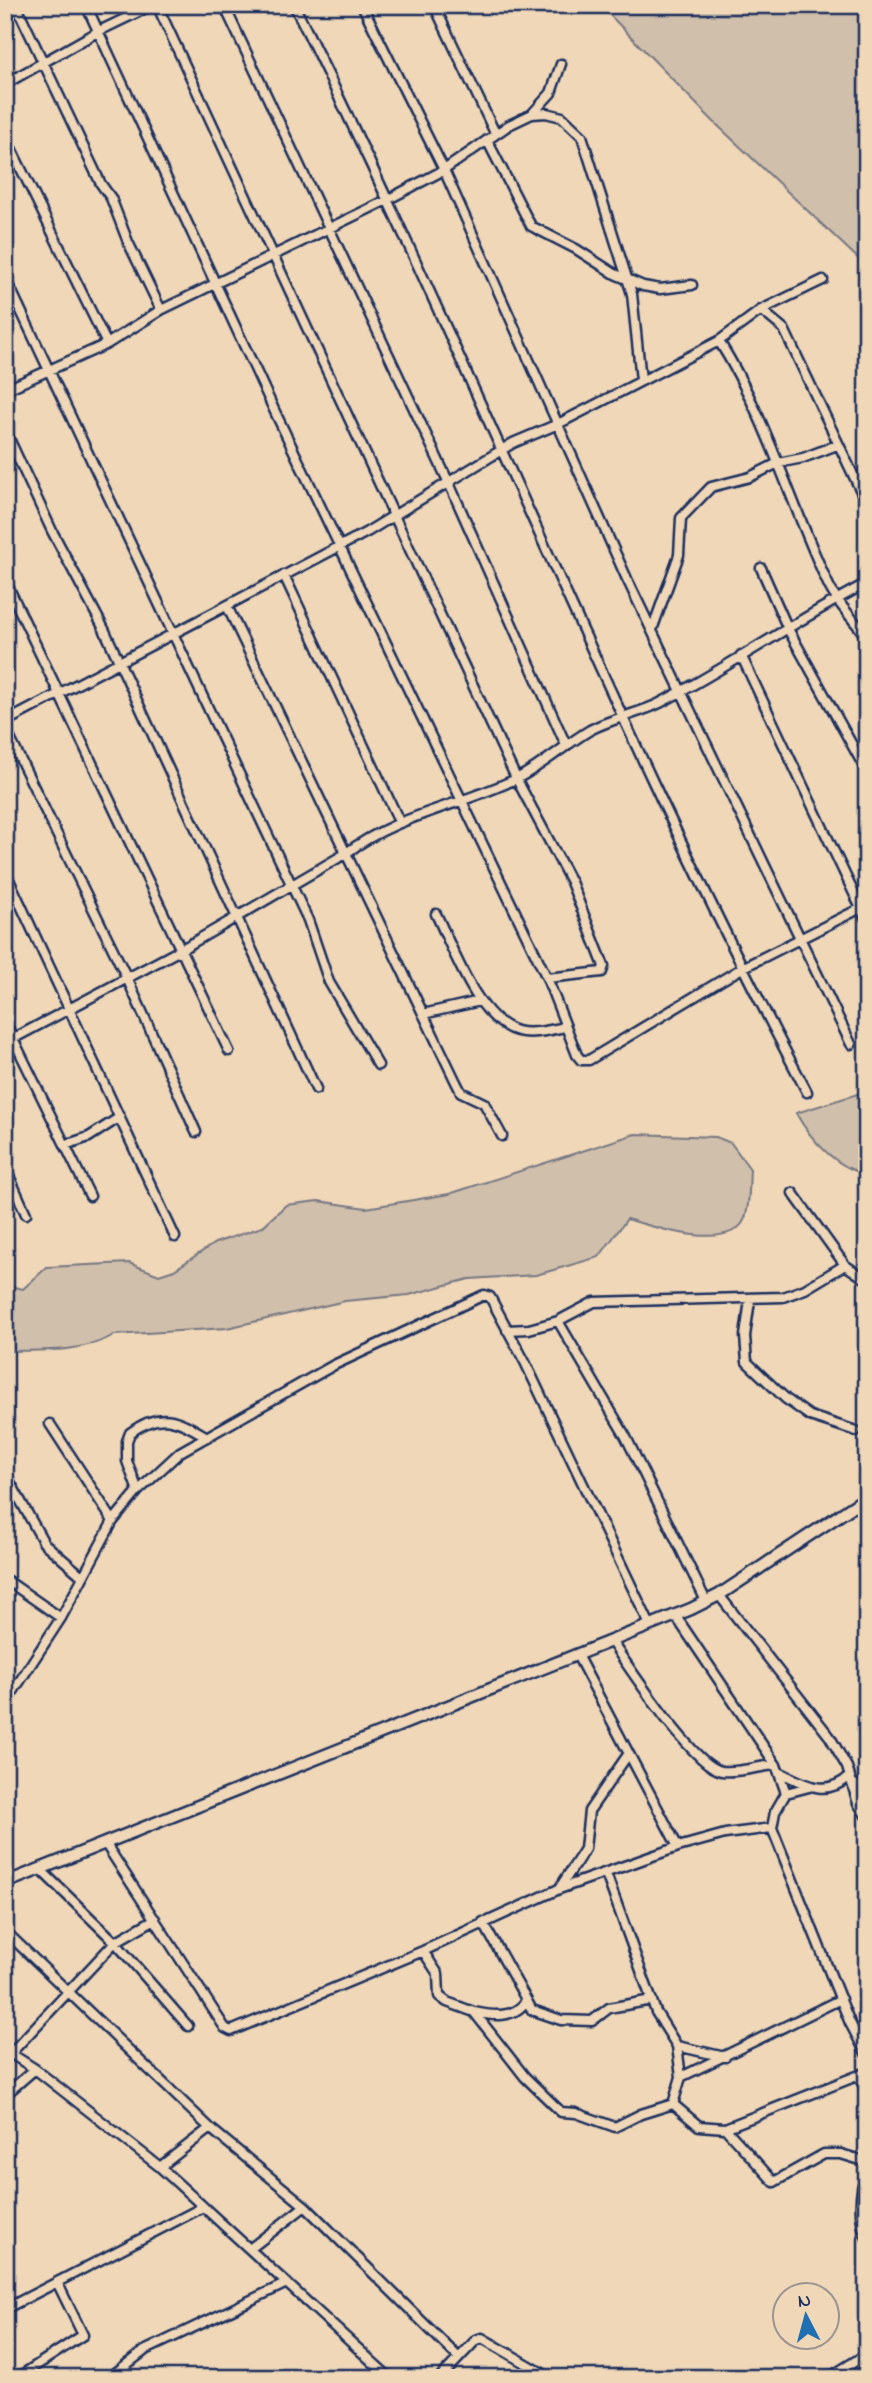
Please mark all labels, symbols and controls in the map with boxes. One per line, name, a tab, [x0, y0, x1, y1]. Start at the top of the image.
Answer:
north arrow	[770, 2282, 840, 2352]
text: N	[797, 2287, 812, 2316]

